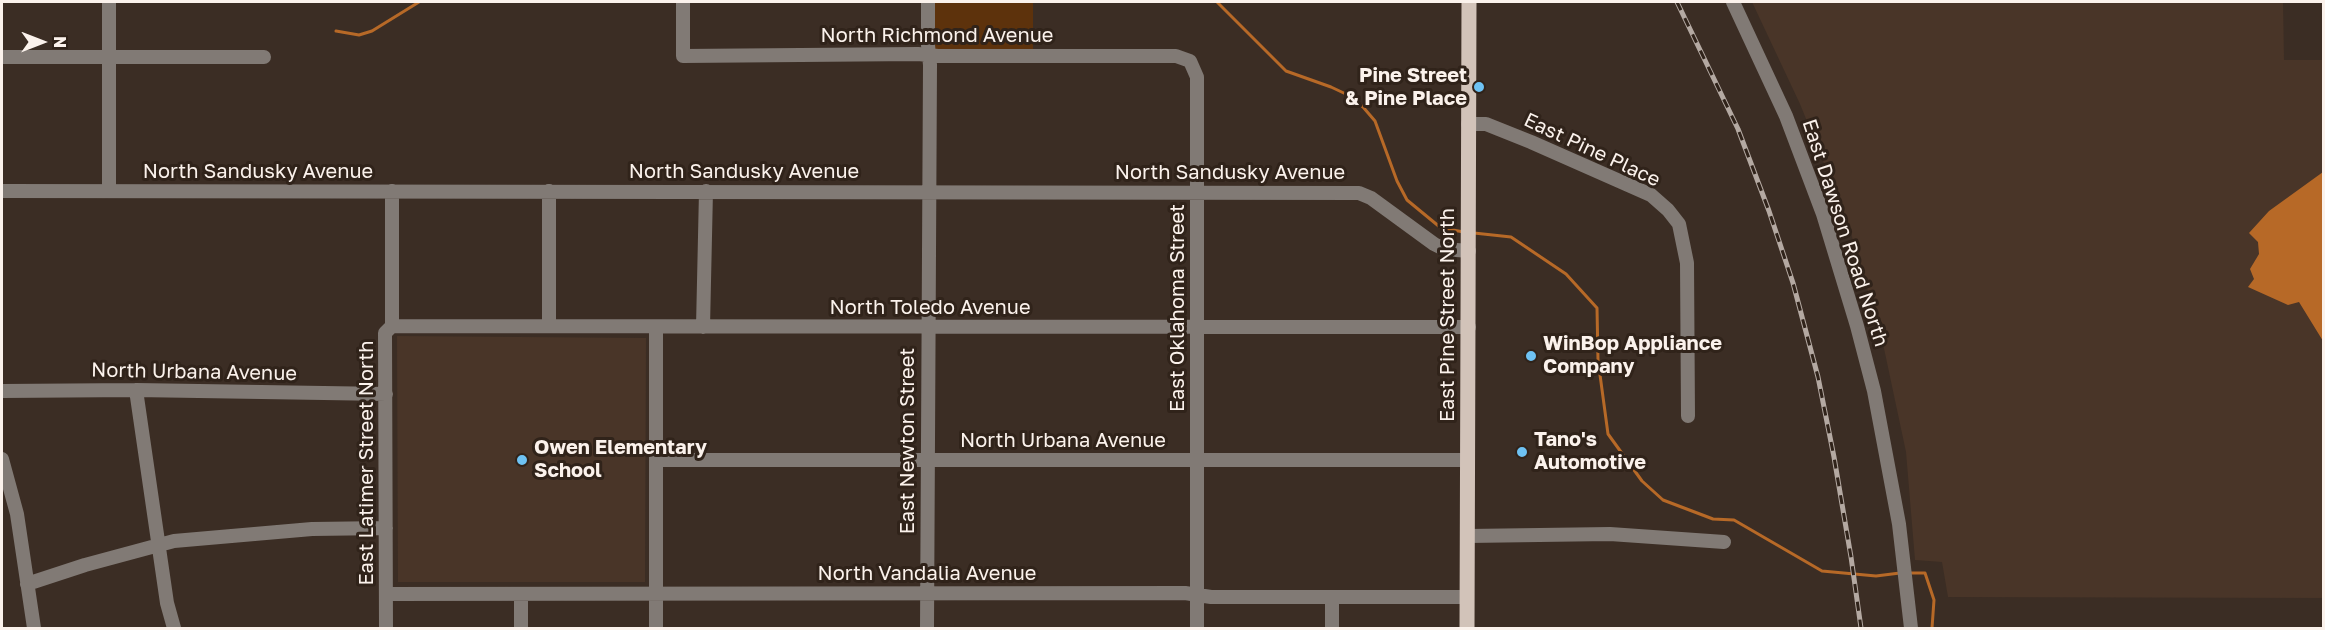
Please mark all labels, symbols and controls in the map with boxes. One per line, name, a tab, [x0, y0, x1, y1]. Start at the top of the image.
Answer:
north arrow	[12, 12, 72, 72]
street label: North Richmond Avenue	[821, 24, 1053, 48]
text: N	[50, 36, 70, 48]
place label: Pine Street & Pine Place	[1345, 64, 1467, 111]
marker: Pine Street & Pine Place	[1472, 80, 1486, 94]
street label: East Pine Place	[1520, 108, 1664, 192]
street label: East Dawson Road North	[1797, 116, 1893, 350]
street label: North Sandusky Avenue	[143, 160, 373, 184]
street label: North Sandusky Avenue	[629, 160, 859, 184]
street label: North Sandusky Avenue	[1115, 161, 1345, 185]
street label: East Oklahoma Street	[1166, 204, 1190, 412]
street label: East Pine Street North	[1436, 208, 1460, 422]
street label: North Toledo Avenue	[830, 296, 1030, 320]
place label: WinBop Appliance Company	[1543, 332, 1722, 379]
street label: East Latimer Street North	[355, 341, 379, 585]
street label: East Newton Street	[896, 348, 920, 534]
marker: WinBop Appliance Company	[1524, 349, 1538, 363]
street label: North Urbana Avenue	[91, 358, 297, 386]
place label: Tano's Automotive	[1534, 428, 1646, 475]
street label: North Urbana Avenue	[960, 429, 1166, 453]
place label: Owen Elementary School	[534, 436, 707, 483]
marker: Tano's Automotive	[1515, 445, 1529, 459]
marker: Owen Elementary School	[515, 453, 529, 467]
street label: North Vandalia Avenue	[818, 562, 1036, 586]

